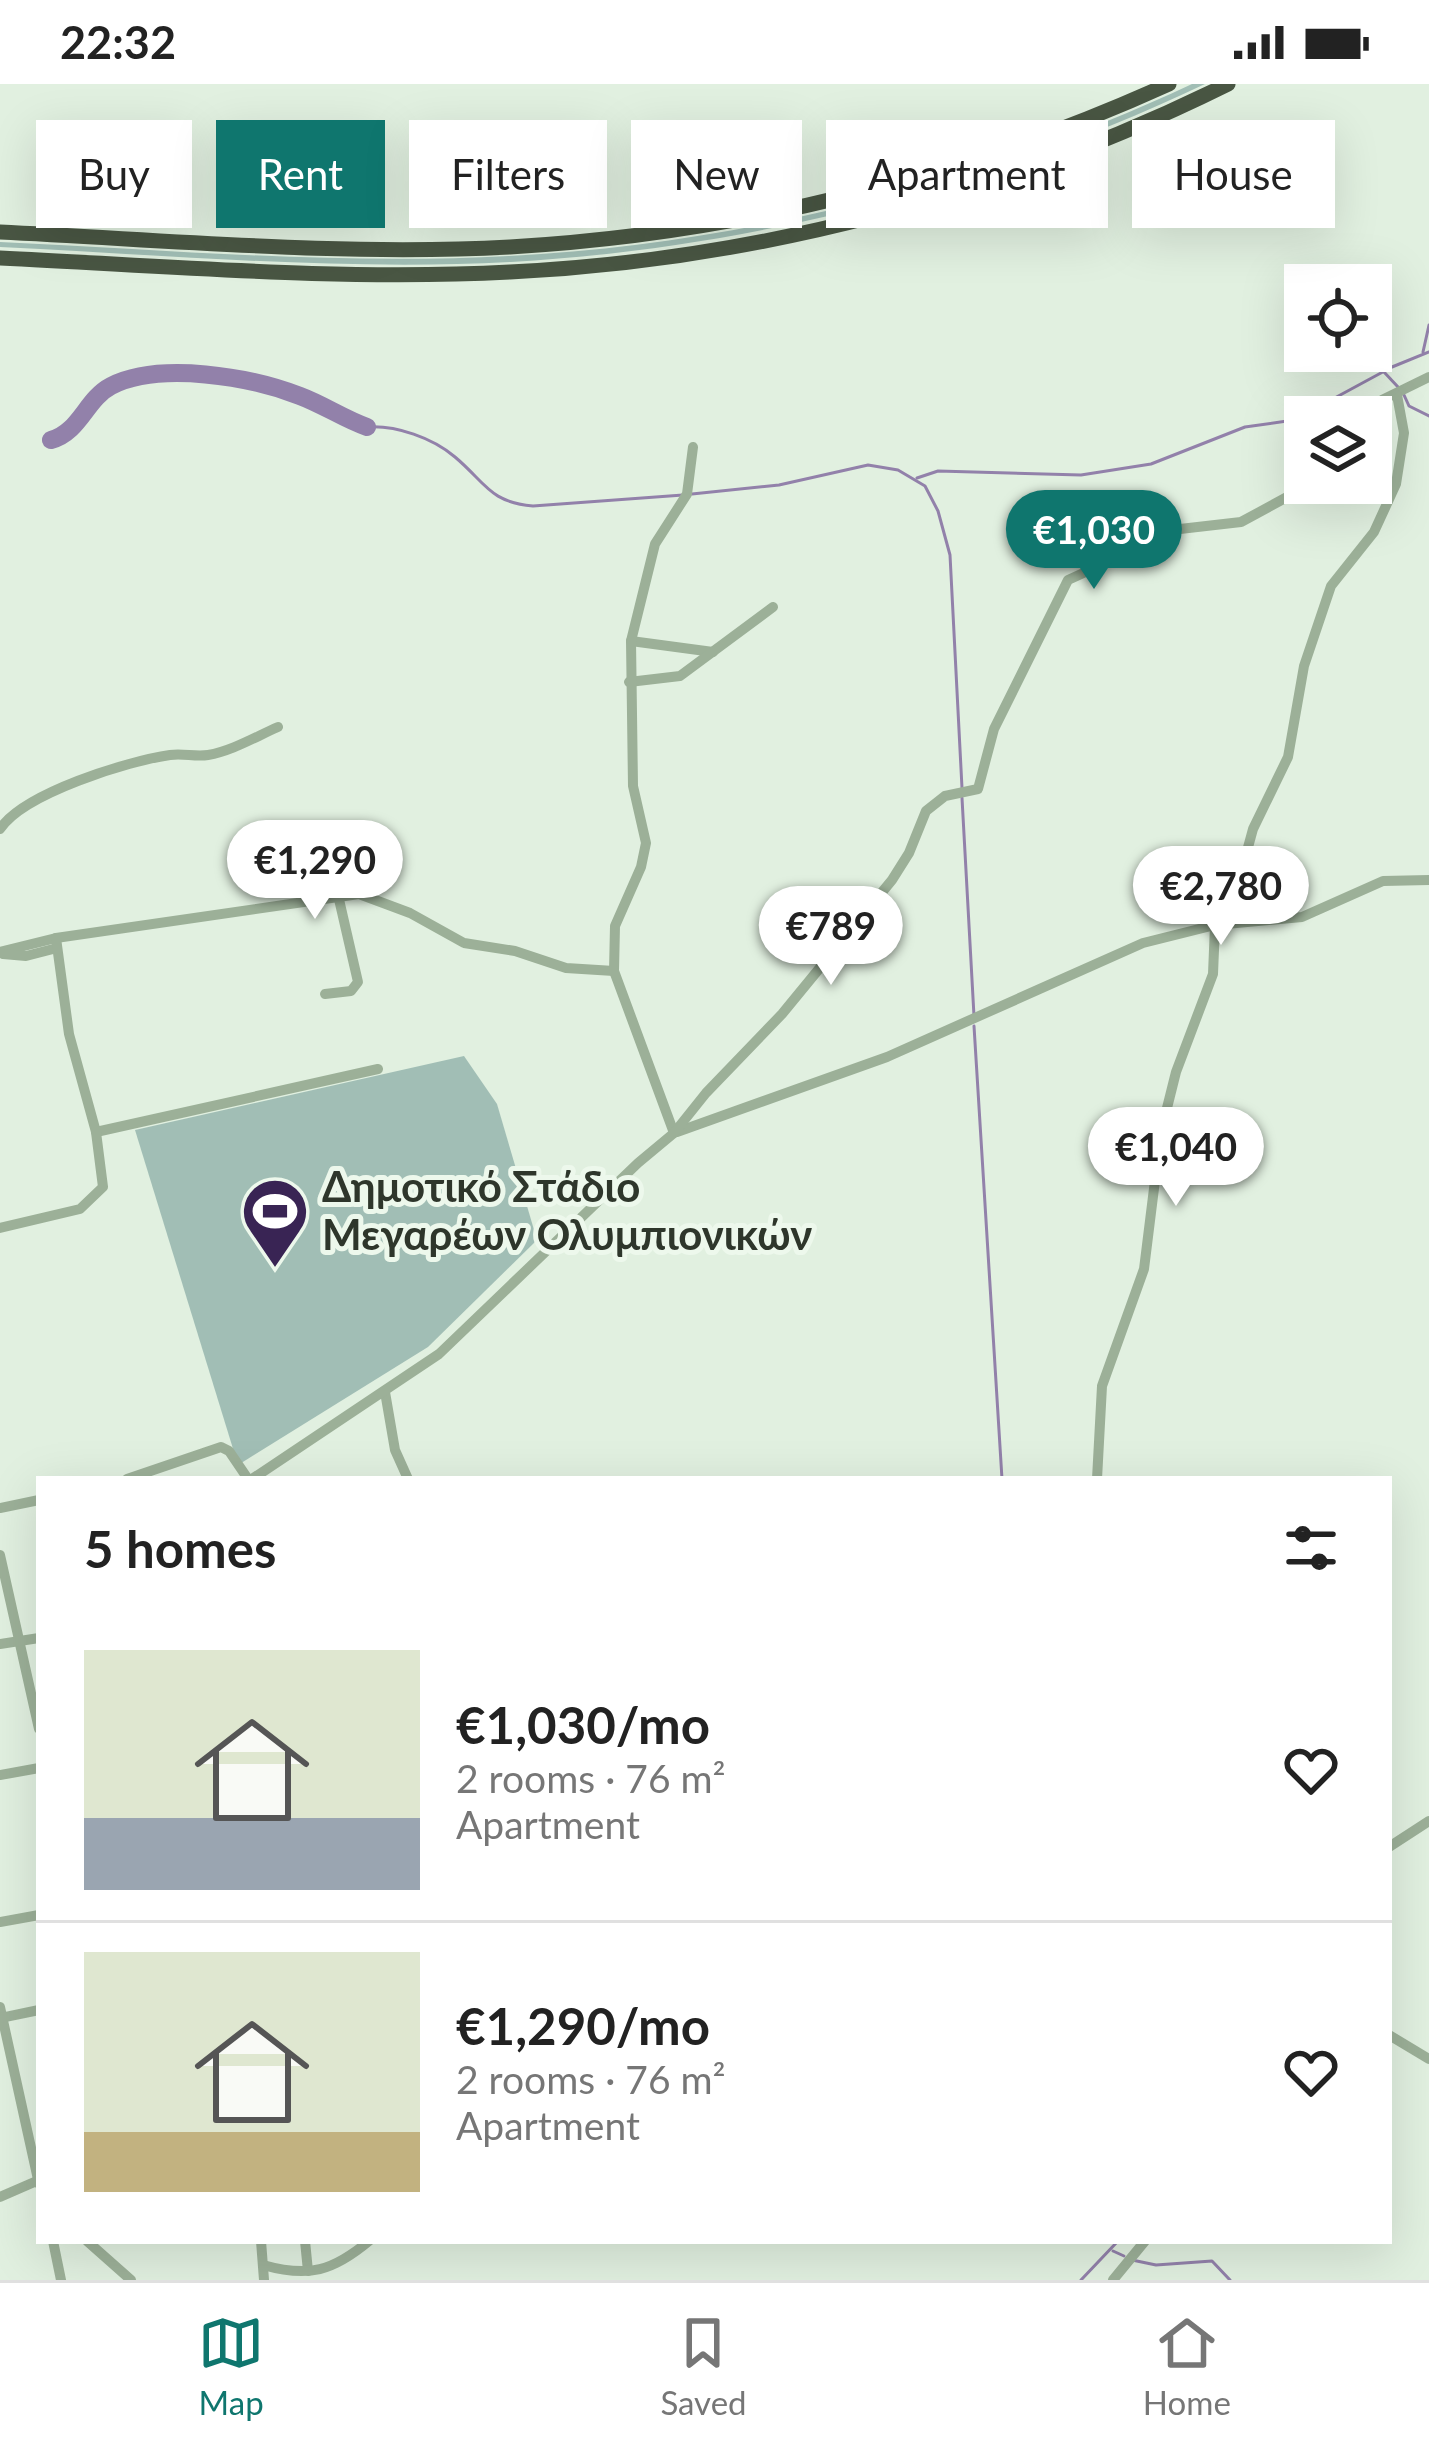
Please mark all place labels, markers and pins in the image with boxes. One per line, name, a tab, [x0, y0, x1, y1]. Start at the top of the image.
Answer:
pin: €1,030	[996, 490, 1192, 592]
pin: €1,290	[217, 820, 413, 922]
pin: €2,780	[1123, 846, 1319, 948]
pin: €789	[760, 886, 902, 988]
pin: €1,040	[1078, 1107, 1274, 1209]
place label: Δημοτικό Στάδιο Μεγαρέων Ολυμπιονικών	[322, 1161, 812, 1259]
sports icon: Δημοτικό Στάδιο Μεγαρέων Ολυμπιονικών	[240, 1176, 310, 1270]

